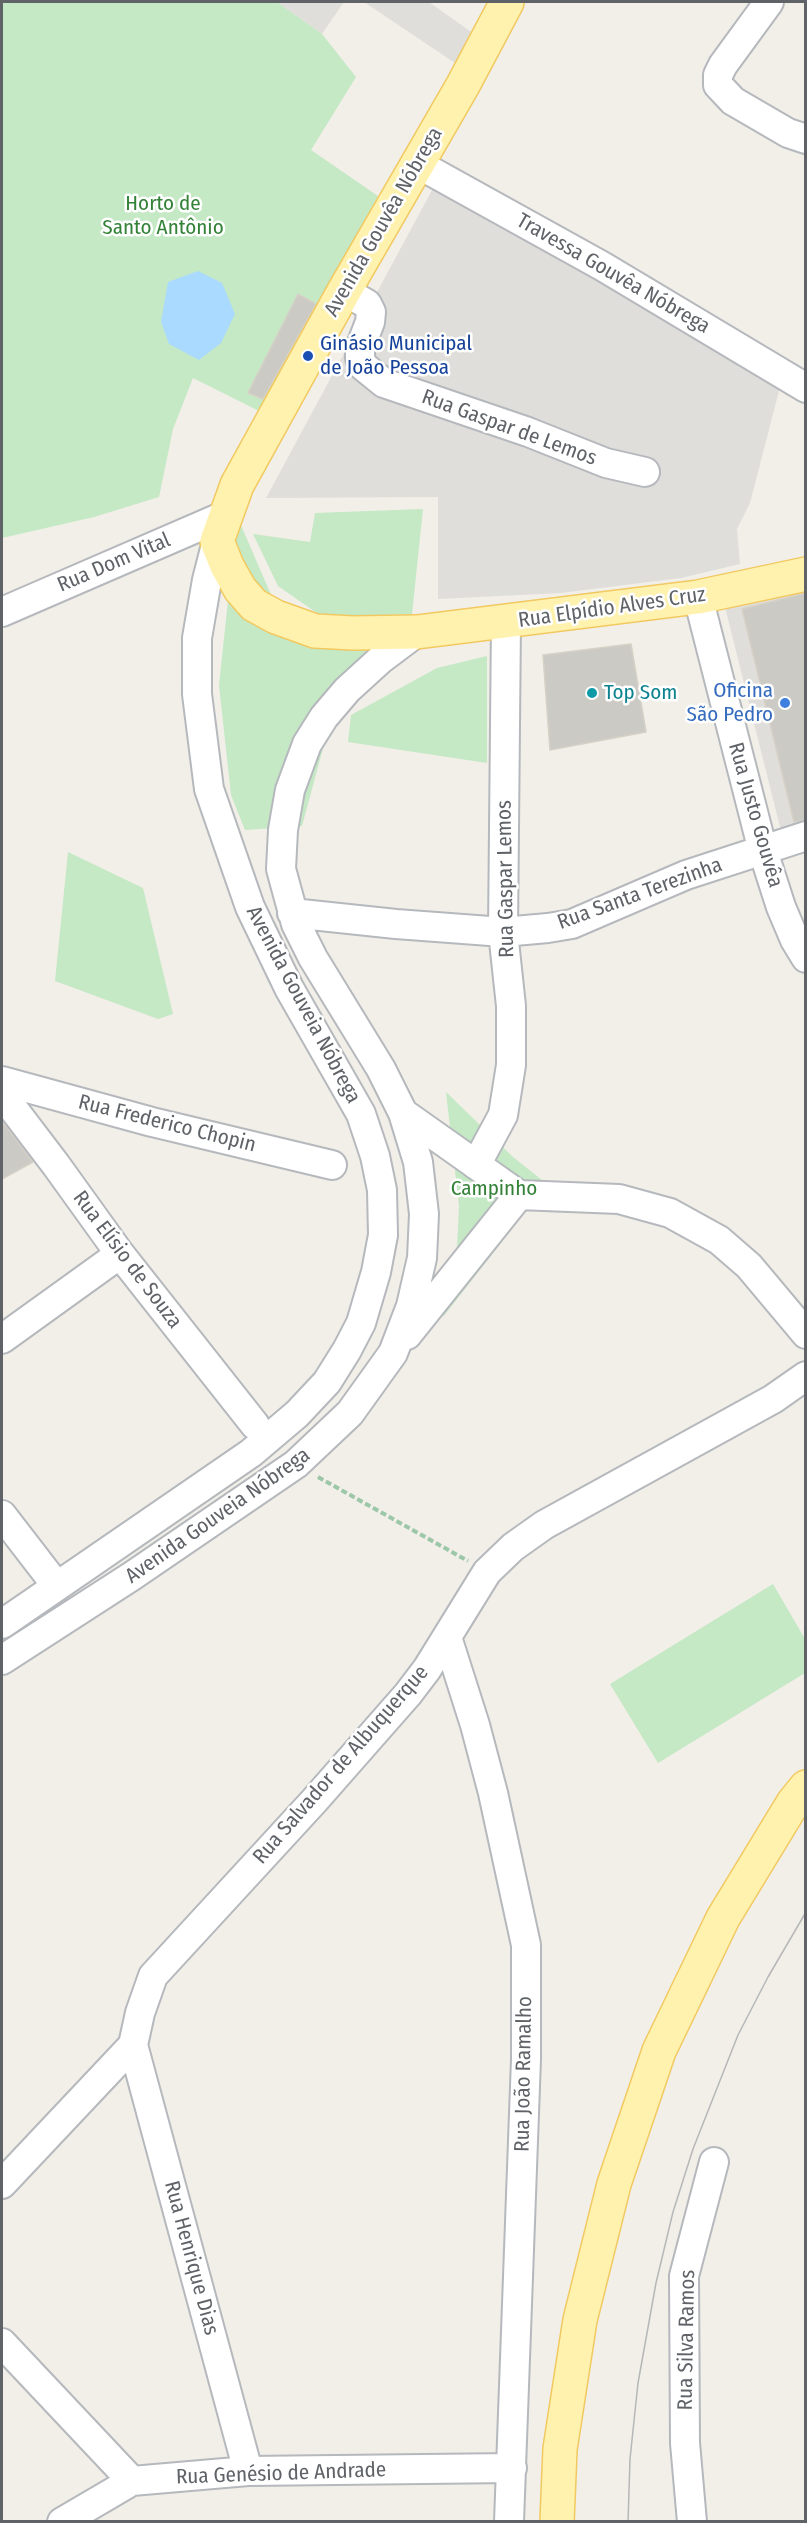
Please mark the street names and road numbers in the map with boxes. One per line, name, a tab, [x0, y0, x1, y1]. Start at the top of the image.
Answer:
street label: Avenida Gouvêa Nóbrega	[320, 123, 448, 321]
street label: Travessa Gouvêa Nóbrega	[512, 208, 714, 340]
street label: Rua Gaspar de Lemos	[418, 385, 600, 471]
street label: Rua Dom Vital	[54, 528, 174, 598]
street label: Rua Elpídio Alves Cruz	[517, 582, 707, 634]
street label: Rua Justo Gouvêa	[722, 740, 788, 890]
street label: Rua Gaspar Lemos	[492, 800, 520, 958]
street label: Rua Santa Terezinha	[554, 853, 726, 935]
street label: Avenida Gouveia Nóbrega	[240, 902, 366, 1108]
street label: Rua Frederico Chopin	[76, 1090, 258, 1158]
street label: Rua Elísio de Souza	[67, 1186, 187, 1334]
street label: Avenida Gouveia Nóbrega	[121, 1443, 315, 1589]
street label: Rua Salvador de Albuquerque	[248, 1661, 434, 1869]
street label: Rua João Ramalho	[510, 1996, 538, 2152]
street label: Rua Henrique Dias	[158, 2178, 224, 2338]
street label: Rua Silva Ramos	[673, 2269, 701, 2411]
street label: Rua Genésio de Andrade	[175, 2458, 387, 2490]

